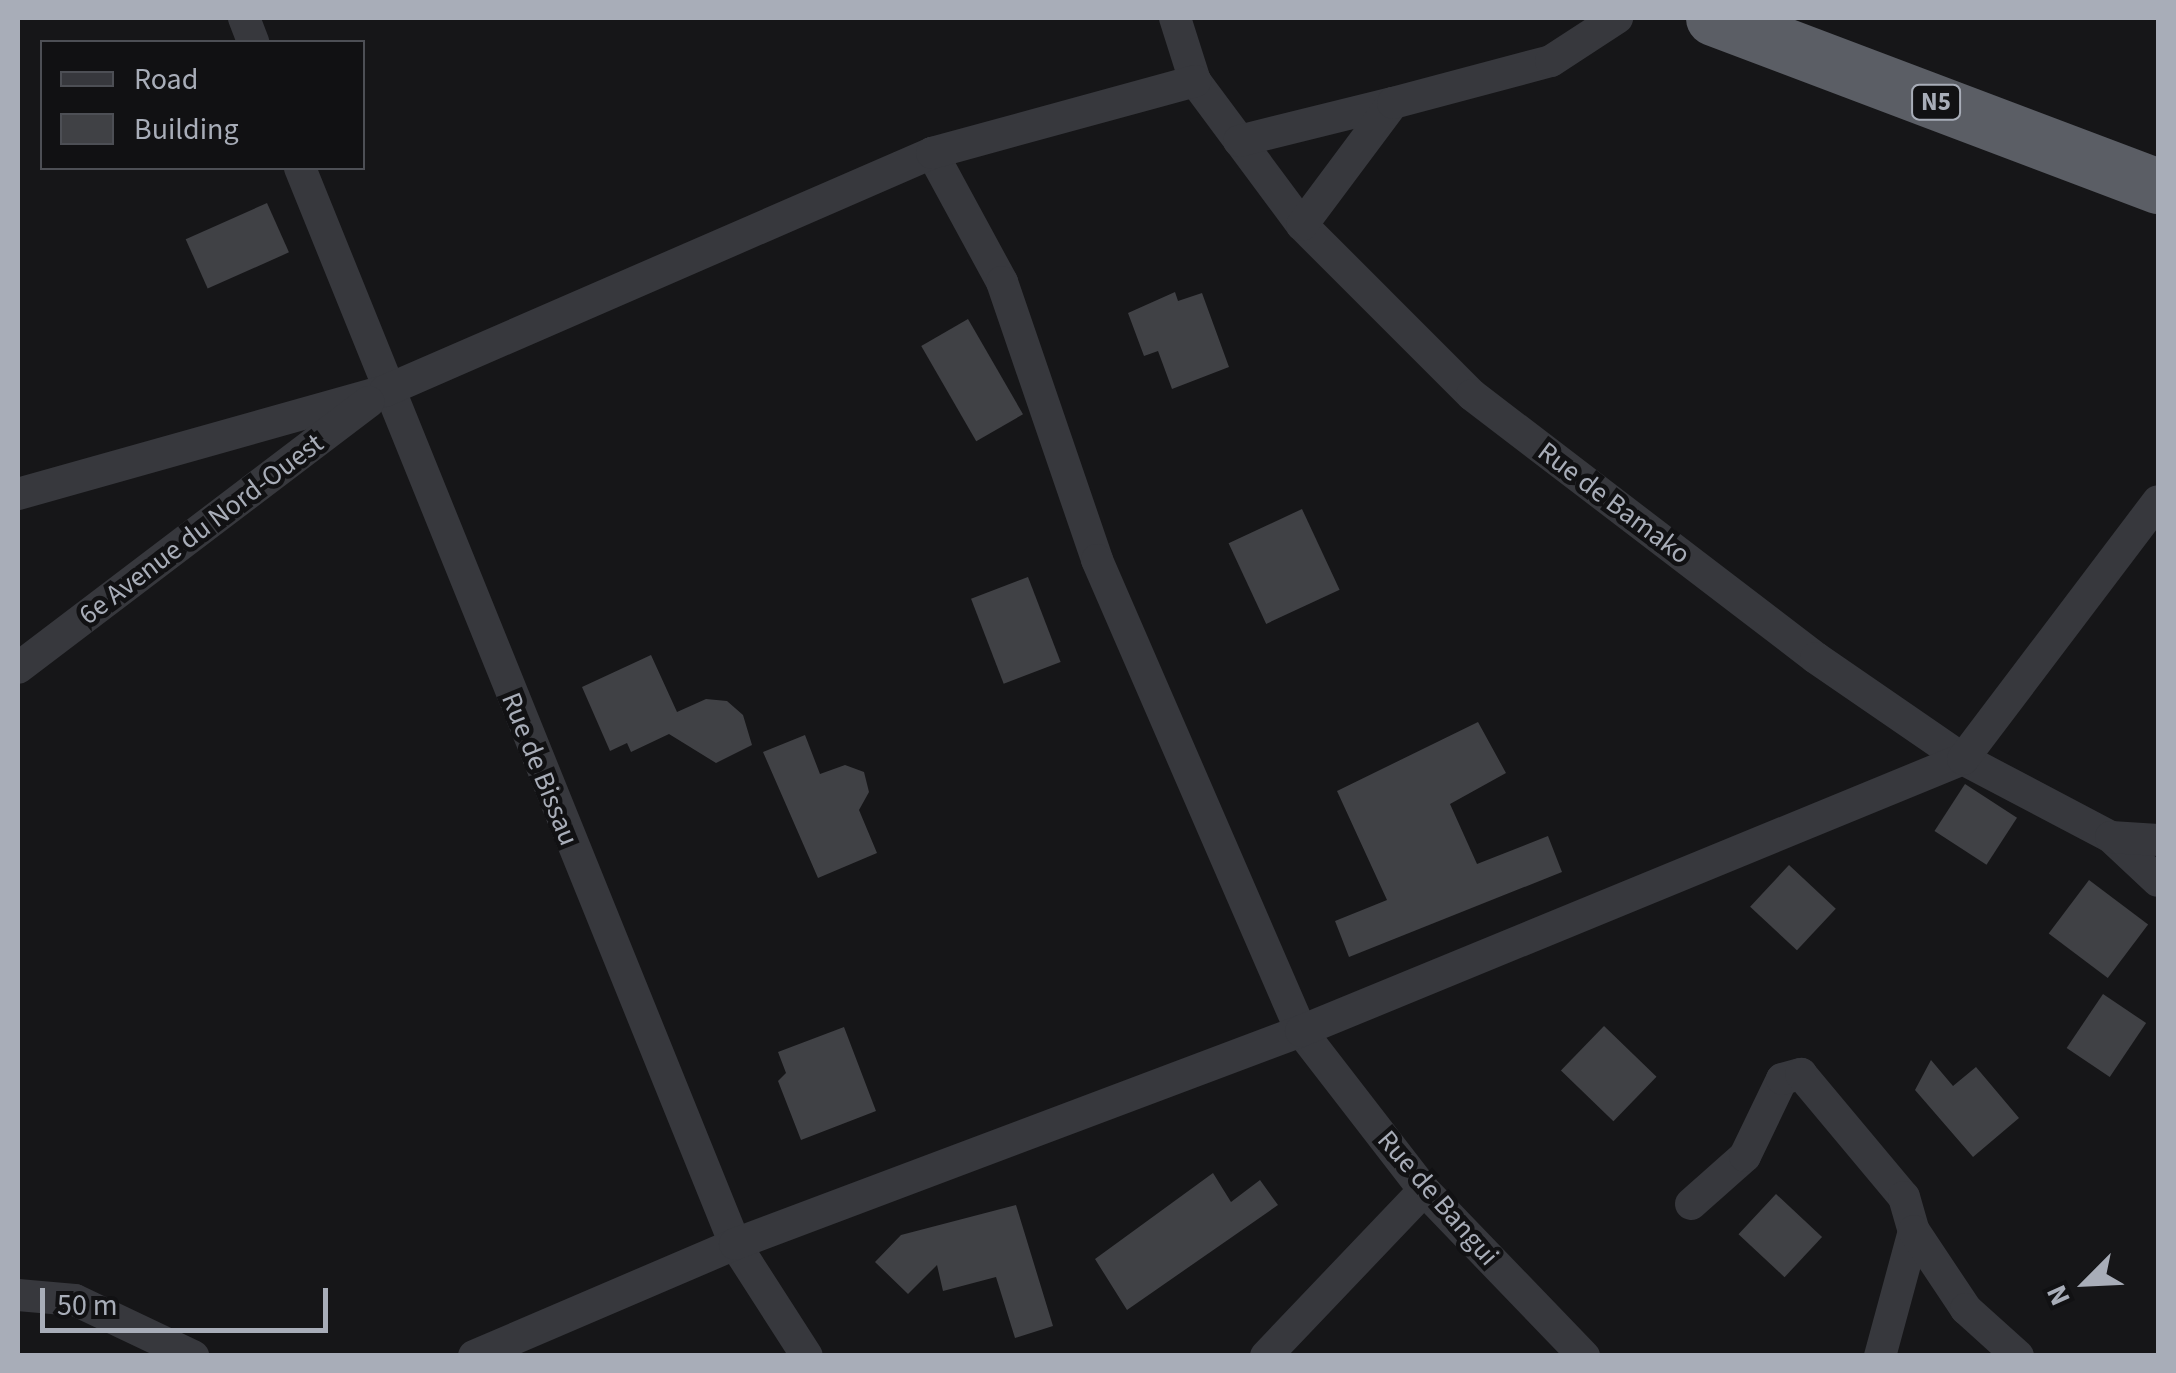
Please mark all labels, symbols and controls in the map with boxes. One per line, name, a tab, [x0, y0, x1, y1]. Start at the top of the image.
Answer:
legend	[40, 40, 365, 170]
text: Road	[134, 58, 198, 101]
road number: N5	[1911, 82, 1961, 122]
text: Building	[134, 108, 239, 151]
street label: 6e Avenue du Nord-Ouest	[72, 426, 330, 632]
street label: Rue de Bamako	[1531, 435, 1697, 571]
street label: Rue de Bissau	[494, 688, 586, 850]
street label: Rue de Bangui	[1370, 1124, 1506, 1272]
north arrow	[2036, 1233, 2136, 1333]
scale bar	[45, 1268, 332, 1330]
text: N	[2037, 1279, 2081, 1312]
text: 50 m	[57, 1284, 118, 1327]

